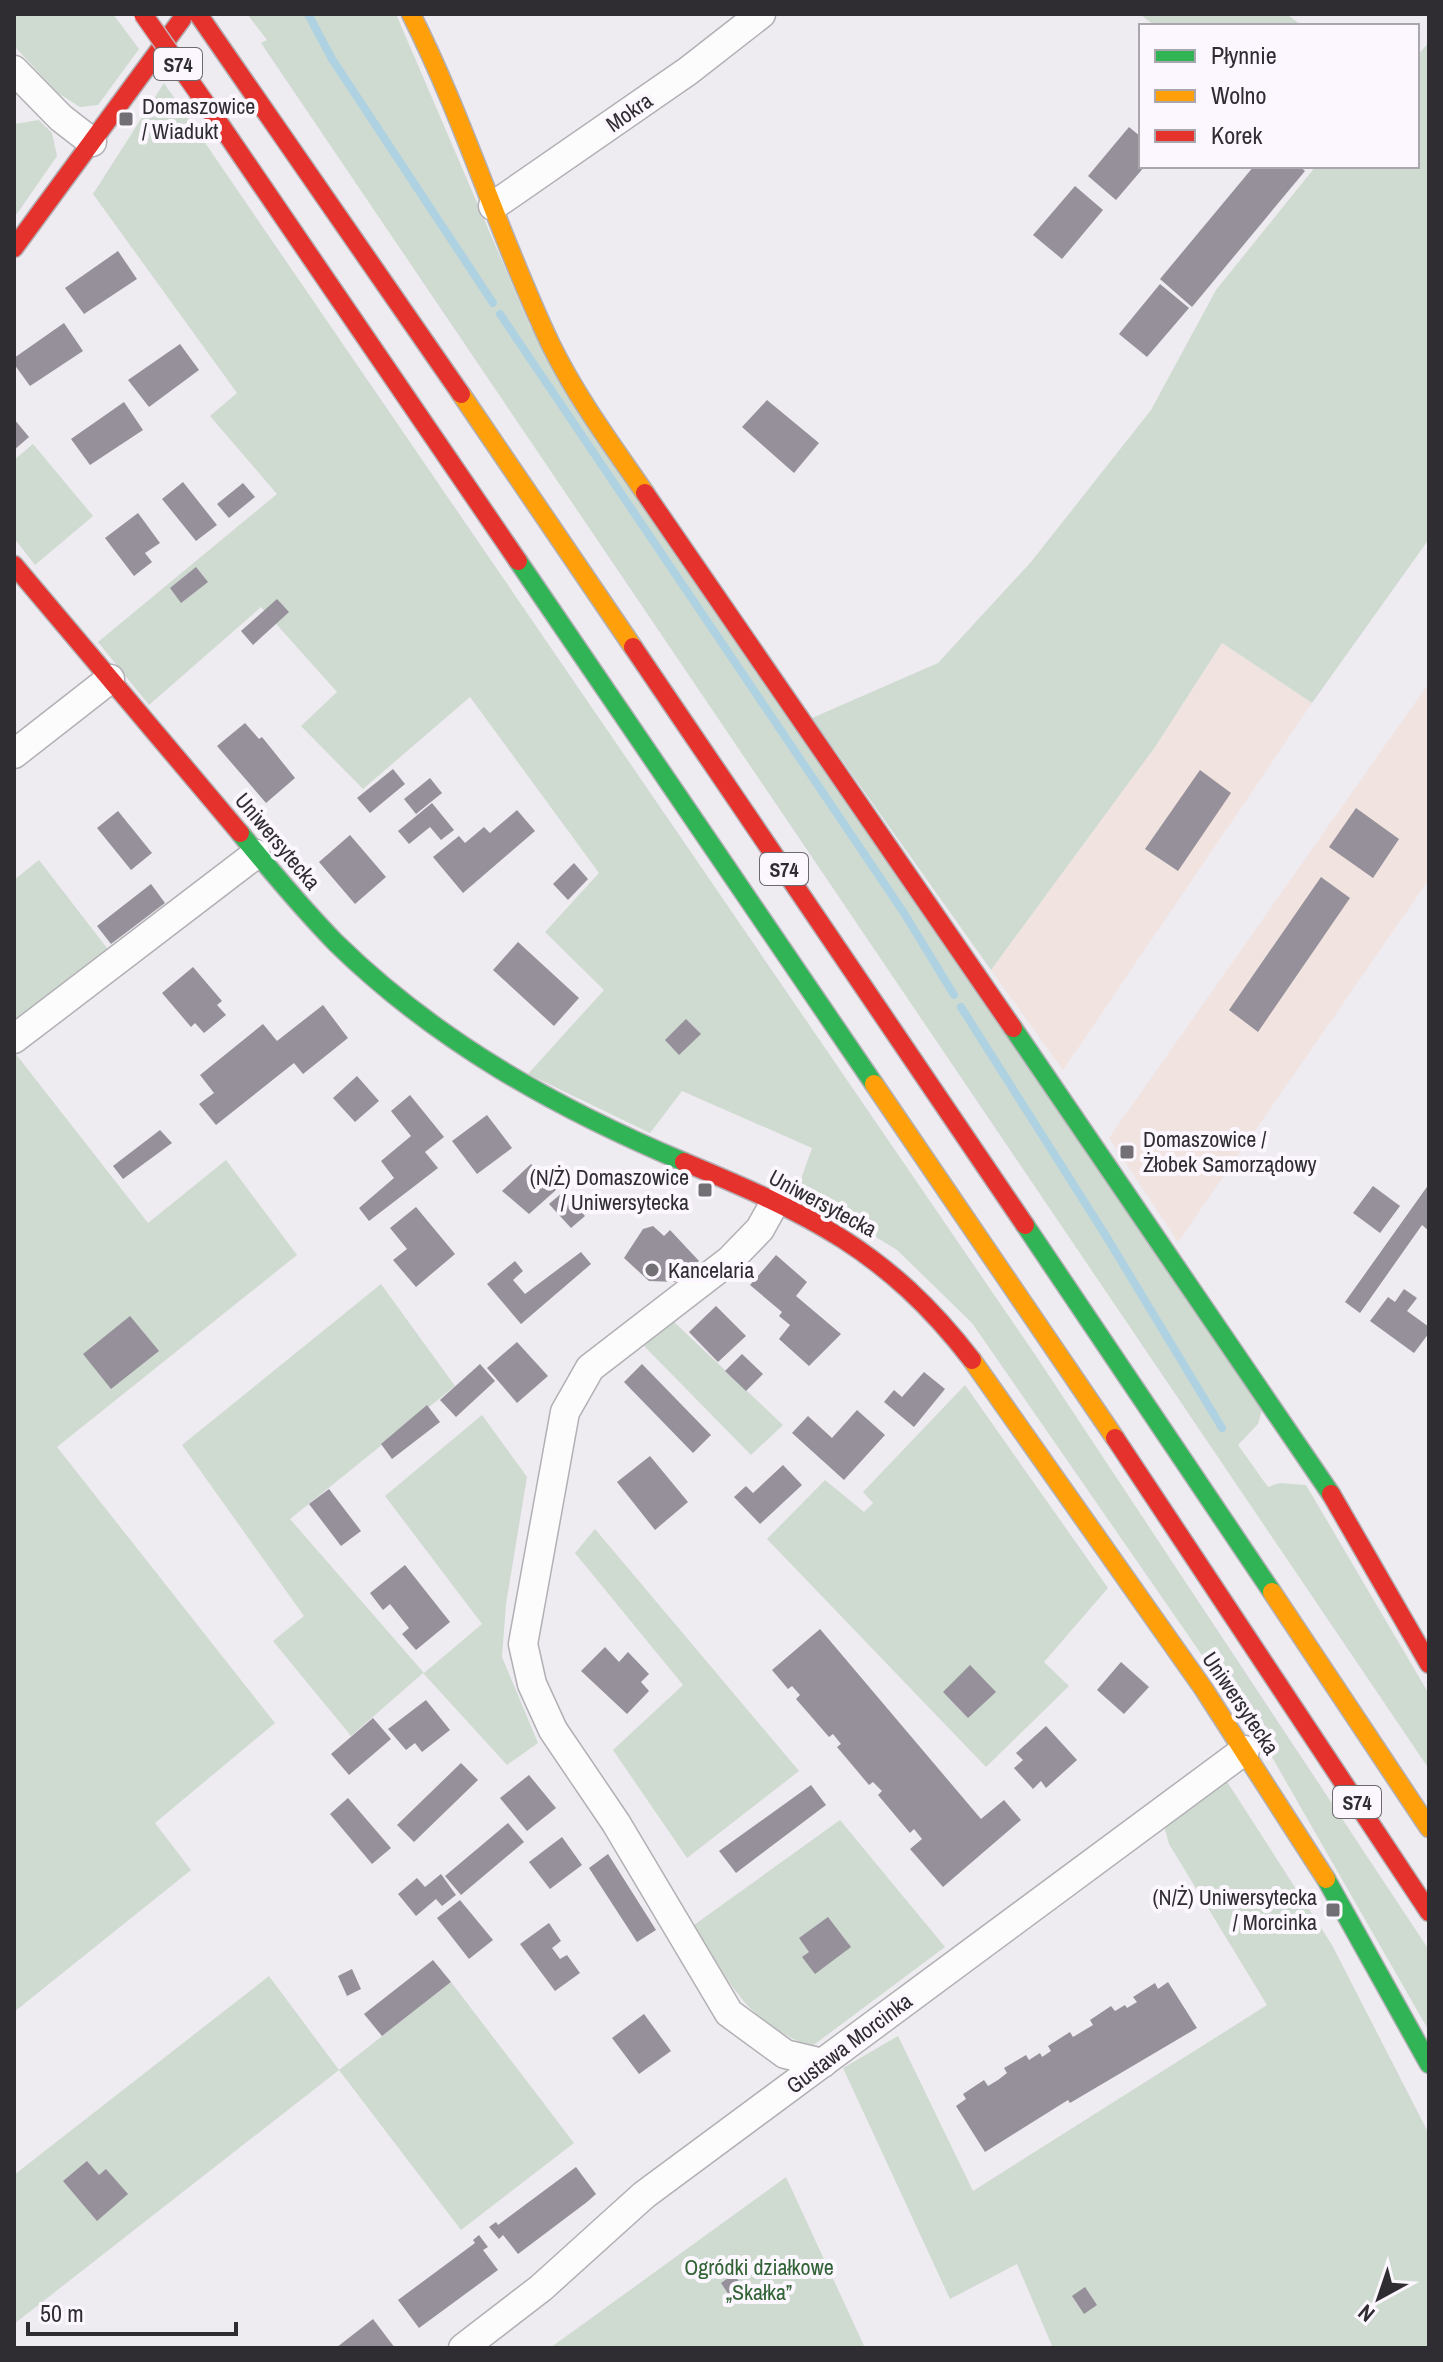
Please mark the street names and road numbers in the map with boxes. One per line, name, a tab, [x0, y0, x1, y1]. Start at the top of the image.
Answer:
road number: S74	[154, 48, 202, 80]
street label: Mokra	[600, 85, 658, 139]
street label: Uniwersytecka	[228, 786, 328, 896]
road number: S74	[760, 853, 808, 885]
street label: Uniwersytecka	[764, 1162, 882, 1244]
street label: Uniwersytecka	[1195, 1646, 1287, 1760]
road number: S74	[1333, 1786, 1381, 1818]
street label: Gustawa Morcinka	[780, 1986, 918, 2100]

